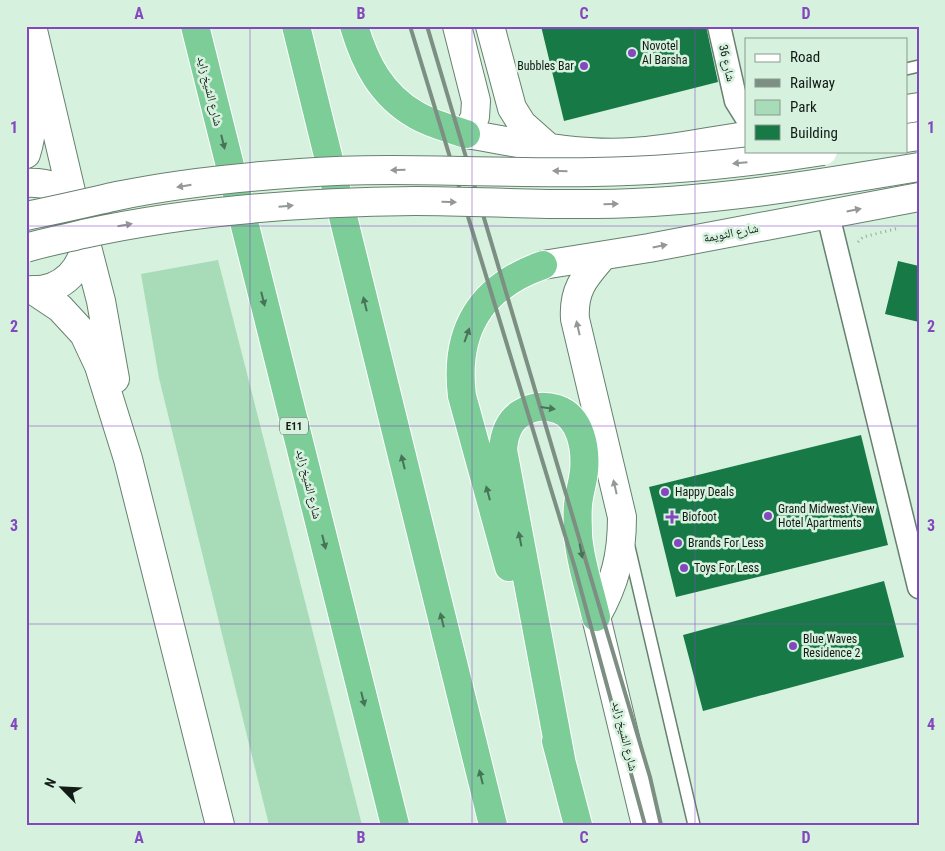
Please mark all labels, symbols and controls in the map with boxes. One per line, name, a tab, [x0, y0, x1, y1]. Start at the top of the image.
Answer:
text: A	[134, 4, 144, 23]
text: B	[357, 4, 366, 23]
text: C	[579, 4, 589, 23]
text: D	[801, 4, 811, 23]
legend	[745, 38, 908, 152]
place label: Novotel Al Barsha	[642, 39, 688, 67]
street label: شارع 36	[715, 43, 738, 83]
marker: Novotel Al Barsha	[626, 47, 638, 59]
text: Road	[790, 48, 820, 66]
street label: شارع الشيخ زايد	[194, 55, 225, 128]
place label: Bubbles Bar	[517, 59, 574, 73]
marker: Bubbles Bar	[578, 60, 590, 72]
text: Railway	[790, 74, 835, 92]
text: Park	[790, 98, 817, 116]
text: 1	[10, 118, 18, 137]
text: 1	[927, 118, 935, 137]
text: Building	[790, 124, 838, 142]
one-way arrow	[219, 134, 227, 149]
one-way arrow	[732, 159, 748, 167]
one-way arrow	[390, 166, 406, 174]
one-way arrow	[552, 167, 568, 175]
one-way arrow	[175, 182, 191, 190]
one-way arrow	[441, 198, 457, 206]
one-way arrow	[603, 199, 619, 207]
one-way arrow	[278, 201, 294, 209]
one-way arrow	[846, 206, 862, 214]
one-way arrow	[117, 221, 133, 229]
street label: شارع الثويمة	[702, 221, 760, 246]
one-way arrow	[652, 242, 668, 250]
one-way arrow	[259, 292, 267, 307]
one-way arrow	[361, 297, 369, 312]
text: 2	[10, 317, 18, 336]
text: 2	[927, 317, 935, 336]
one-way arrow	[574, 321, 582, 336]
one-way arrow	[463, 327, 471, 342]
one-way arrow	[541, 404, 557, 412]
road number: E11	[280, 418, 308, 434]
street label: شارع الشيخ زايد	[293, 448, 324, 521]
one-way arrow	[399, 454, 407, 469]
one-way arrow	[611, 479, 619, 494]
one-way arrow	[484, 485, 492, 500]
place label: Happy Deals	[675, 485, 734, 499]
marker: Happy Deals	[659, 486, 671, 498]
place label: Grand Midwest View Hotel Apartments	[778, 502, 875, 530]
place label: Biofoot	[682, 510, 717, 524]
marker: Grand Midwest View Hotel Apartments	[762, 510, 774, 522]
marker: Biofoot	[666, 511, 678, 523]
text: 3	[10, 516, 18, 535]
text: 3	[927, 516, 935, 535]
one-way arrow	[515, 531, 523, 547]
one-way arrow	[320, 534, 328, 549]
place label: Brands For Less	[688, 536, 764, 550]
marker: Brands For Less	[672, 537, 684, 549]
one-way arrow	[577, 544, 585, 560]
place label: Toys For Less	[694, 561, 759, 575]
marker: Toys For Less	[678, 562, 690, 574]
one-way arrow	[438, 612, 446, 627]
place label: Blue Waves Residence 2	[803, 632, 861, 660]
marker: Blue Waves Residence 2	[787, 640, 799, 652]
one-way arrow	[359, 692, 367, 707]
street label: شارع الشيخ زايد	[609, 700, 640, 773]
text: 4	[10, 715, 18, 734]
text: 4	[927, 715, 935, 734]
north arrow	[38, 764, 88, 814]
one-way arrow	[477, 770, 485, 785]
text: N	[41, 776, 59, 790]
text: A	[134, 828, 144, 847]
text: B	[357, 828, 366, 847]
text: C	[579, 828, 589, 847]
text: D	[801, 828, 811, 847]

